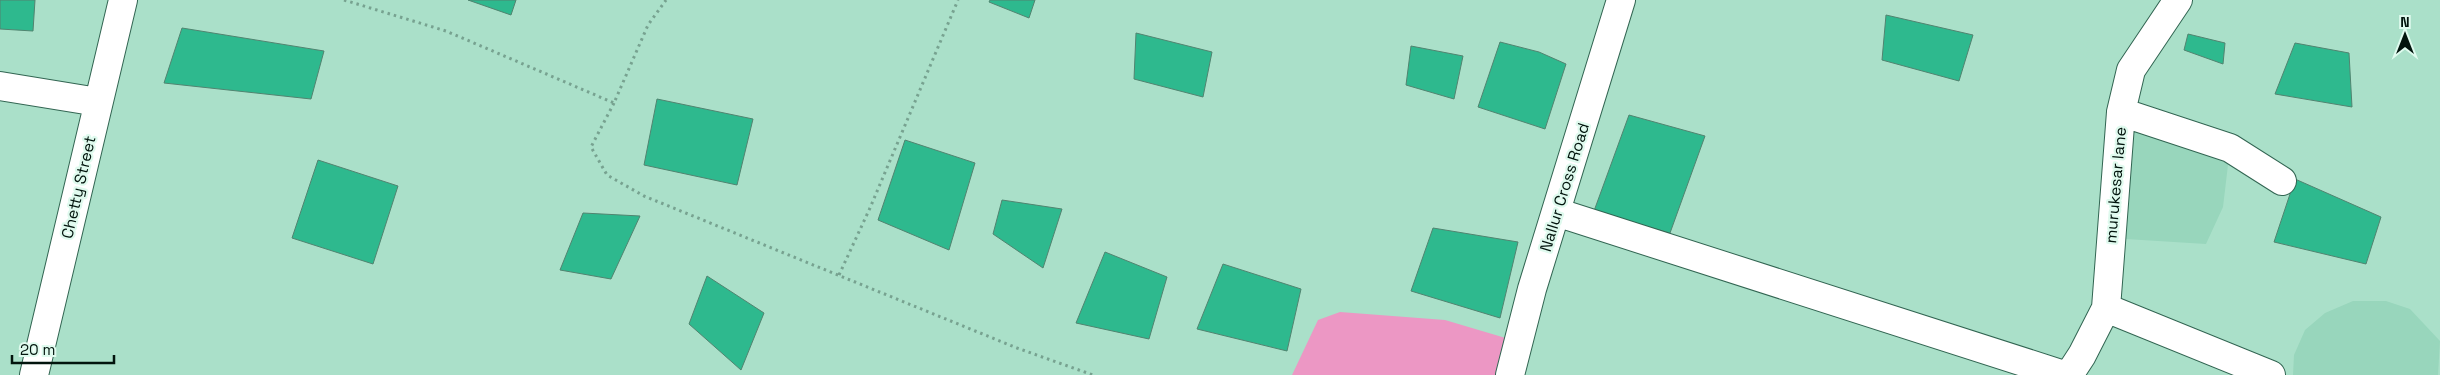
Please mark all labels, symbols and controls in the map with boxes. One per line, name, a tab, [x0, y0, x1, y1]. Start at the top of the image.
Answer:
north arrow	[2380, 10, 2430, 60]
text: N	[2400, 13, 2410, 31]
street label: Nallur Cross Road	[1535, 120, 1594, 254]
street label: murukesar lane	[2100, 126, 2131, 244]
street label: Chetty Street	[56, 134, 101, 241]
scale bar	[12, 332, 115, 364]
text: 20 m	[20, 340, 55, 359]

